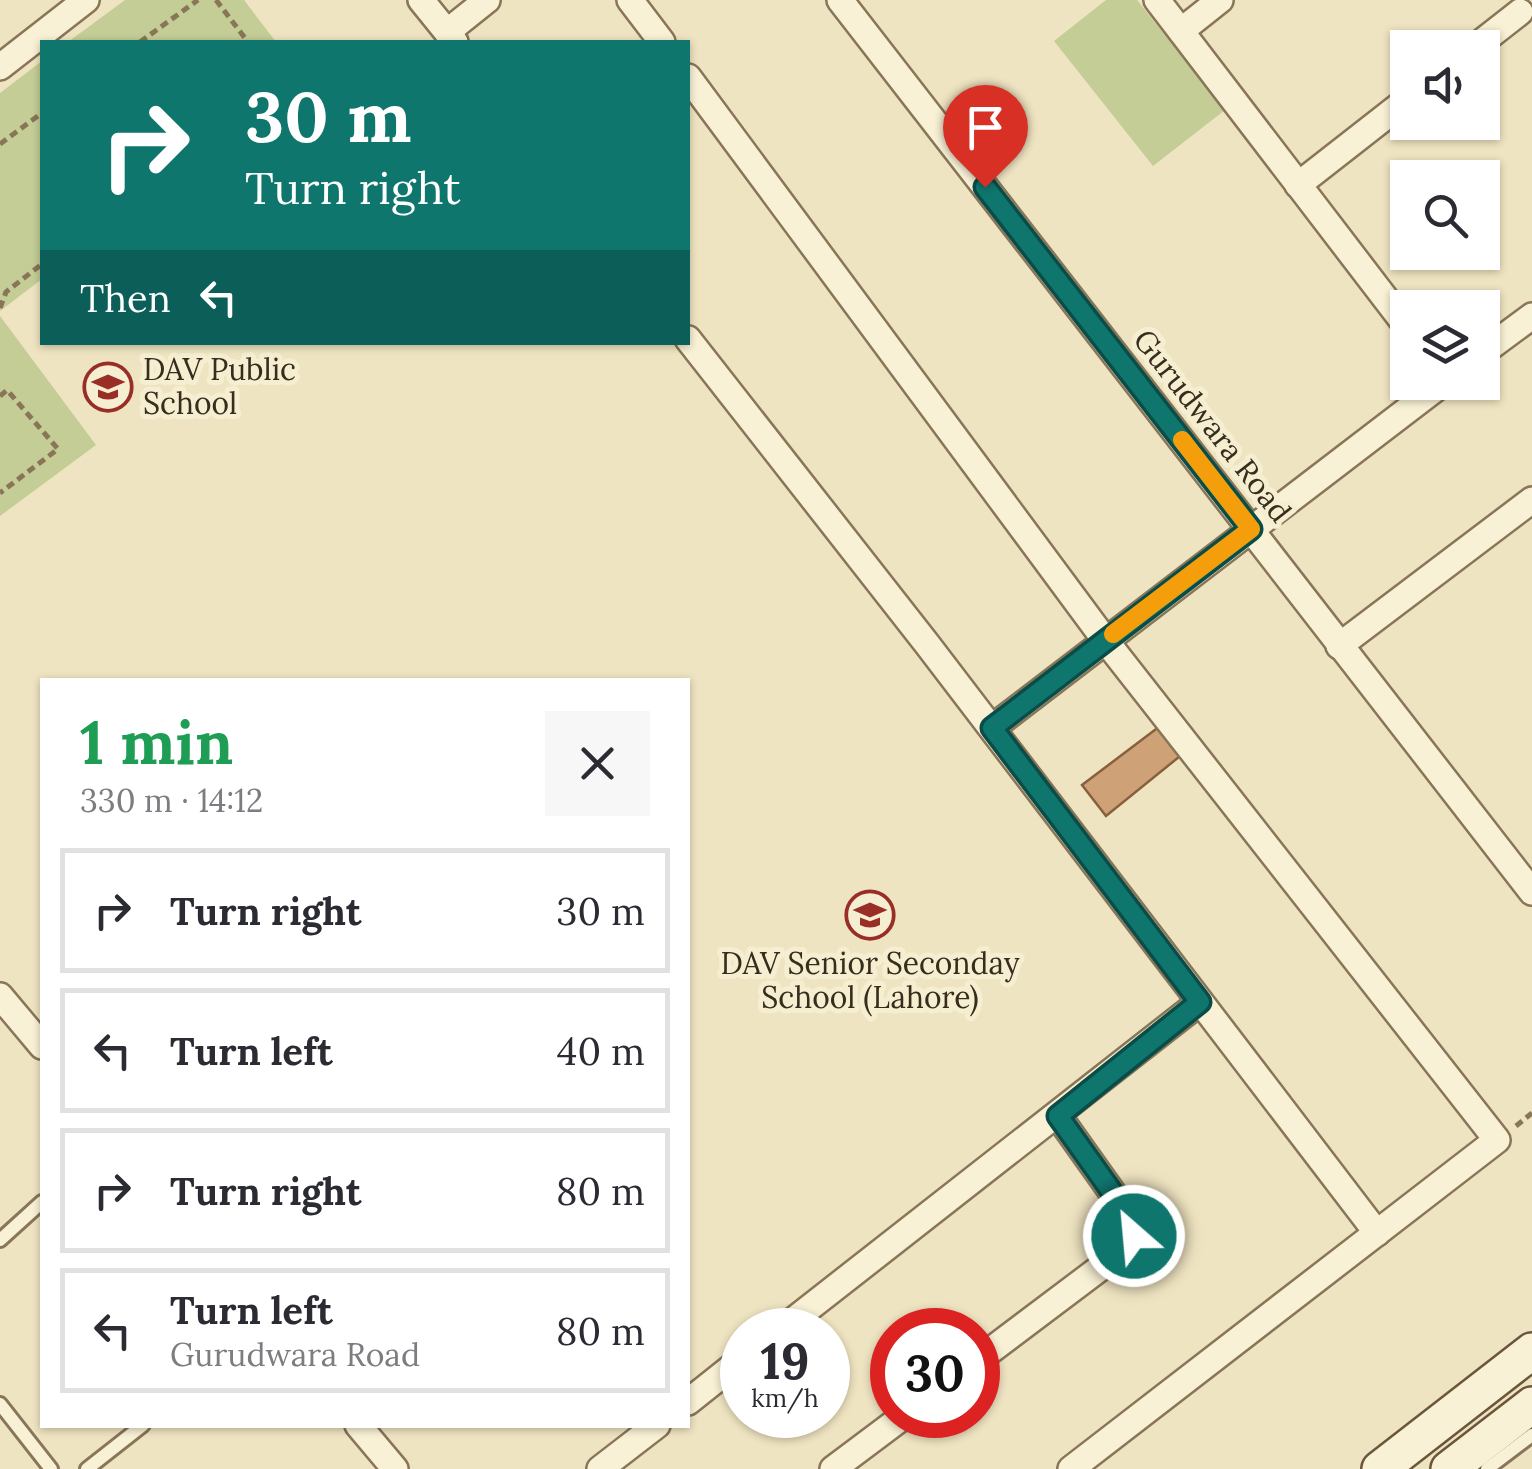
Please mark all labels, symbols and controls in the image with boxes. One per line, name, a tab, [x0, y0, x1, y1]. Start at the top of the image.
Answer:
map controls	[1390, 30, 1500, 400]
button: sound	[1390, 30, 1500, 140]
text: 30 m	[245, 72, 412, 161]
icon: right	[80, 80, 210, 210]
pin	[943, 85, 1028, 188]
icon: arrive	[958, 100, 1013, 155]
text: Turn right	[245, 159, 461, 216]
button: search	[1390, 160, 1500, 270]
icon: left	[191, 270, 246, 325]
text: Then	[80, 274, 171, 322]
button: layers	[1390, 290, 1500, 400]
street label: Gurudwara Road	[1126, 321, 1300, 529]
place label: DAV Public School	[143, 350, 296, 422]
school or university icon: DAV Public School	[82, 361, 134, 413]
text: 1 min	[80, 704, 233, 780]
button: close	[545, 711, 650, 816]
text: 330 m · 14:12	[80, 780, 263, 821]
icon: right	[85, 883, 140, 938]
text: Turn right	[170, 887, 361, 935]
text: 30 m	[556, 887, 645, 935]
school or university icon: DAV Senior Seconday School (Lahore)	[844, 889, 896, 941]
place label: DAV Senior Seconday School (Lahore)	[721, 944, 1020, 1017]
icon: left	[85, 1023, 140, 1078]
text: Turn left	[170, 1027, 333, 1075]
text: 40 m	[557, 1027, 645, 1075]
icon: right	[85, 1163, 140, 1218]
text: Turn right	[170, 1167, 361, 1215]
text: 80 m	[556, 1167, 645, 1215]
position arrow	[1082, 1184, 1186, 1288]
text: Turn left	[170, 1286, 333, 1334]
icon: left	[85, 1303, 140, 1358]
text: 80 m	[556, 1307, 645, 1355]
speed limit sign: 30	[870, 1308, 1000, 1438]
text: 19	[760, 1329, 810, 1393]
text: Gurudwara Road	[170, 1334, 420, 1375]
text: km/h	[751, 1382, 819, 1414]

